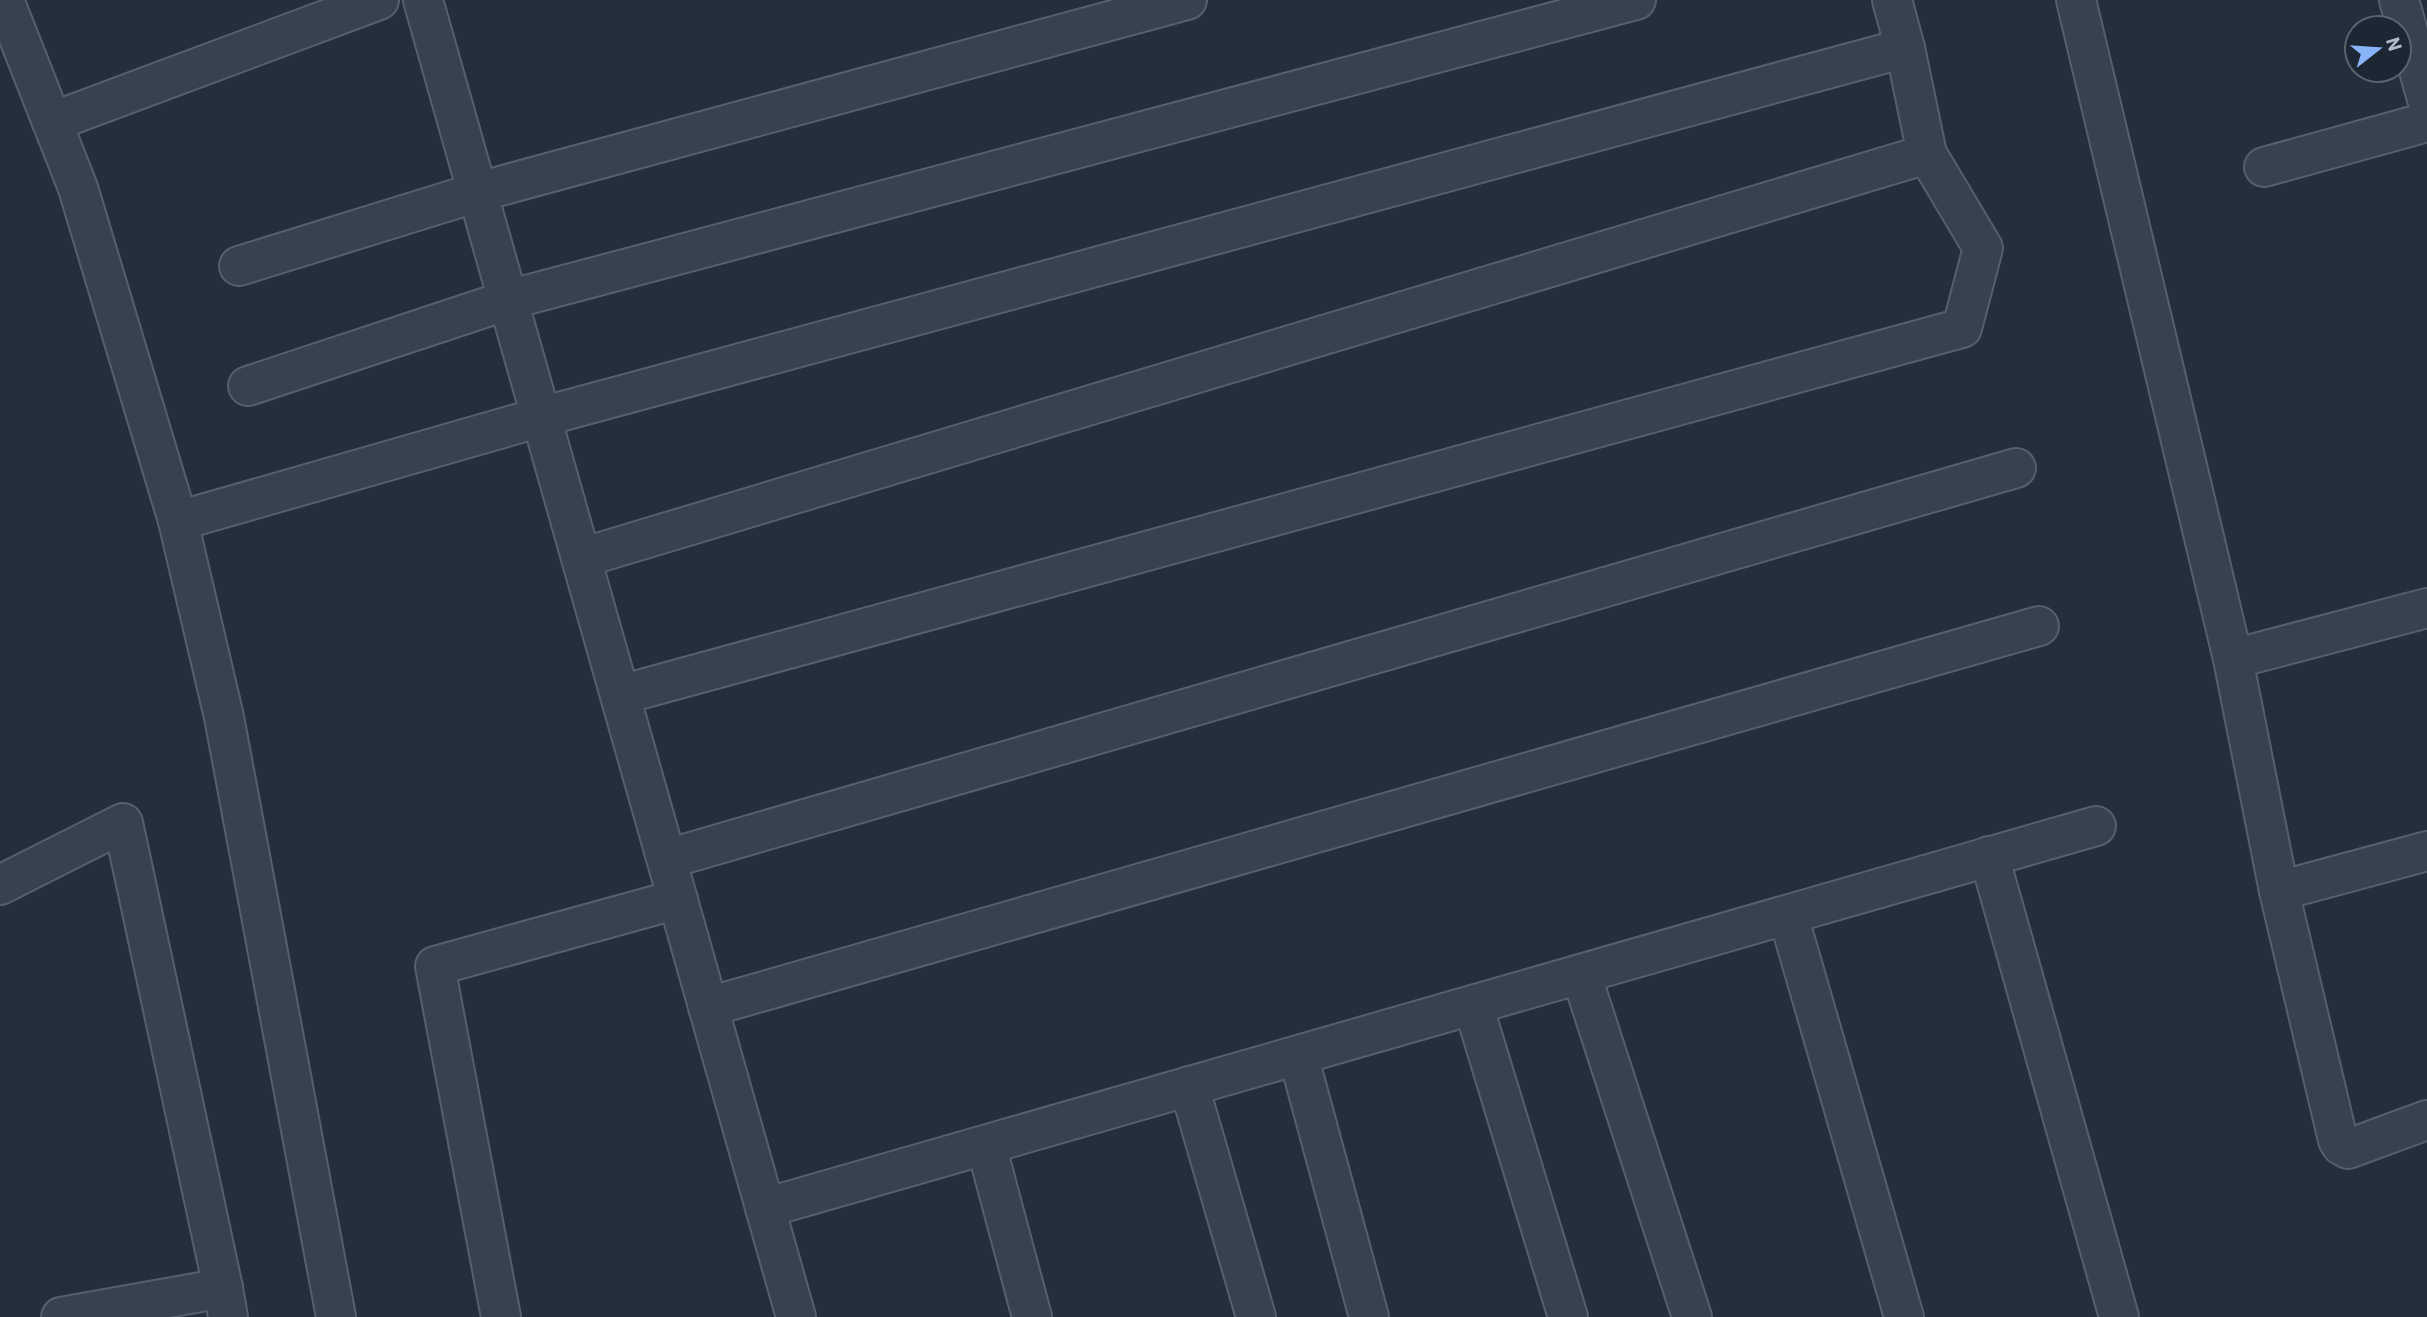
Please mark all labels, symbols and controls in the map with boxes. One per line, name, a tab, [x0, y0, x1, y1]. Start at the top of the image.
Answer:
north arrow	[2343, 14, 2413, 84]
text: N	[2382, 34, 2408, 53]

